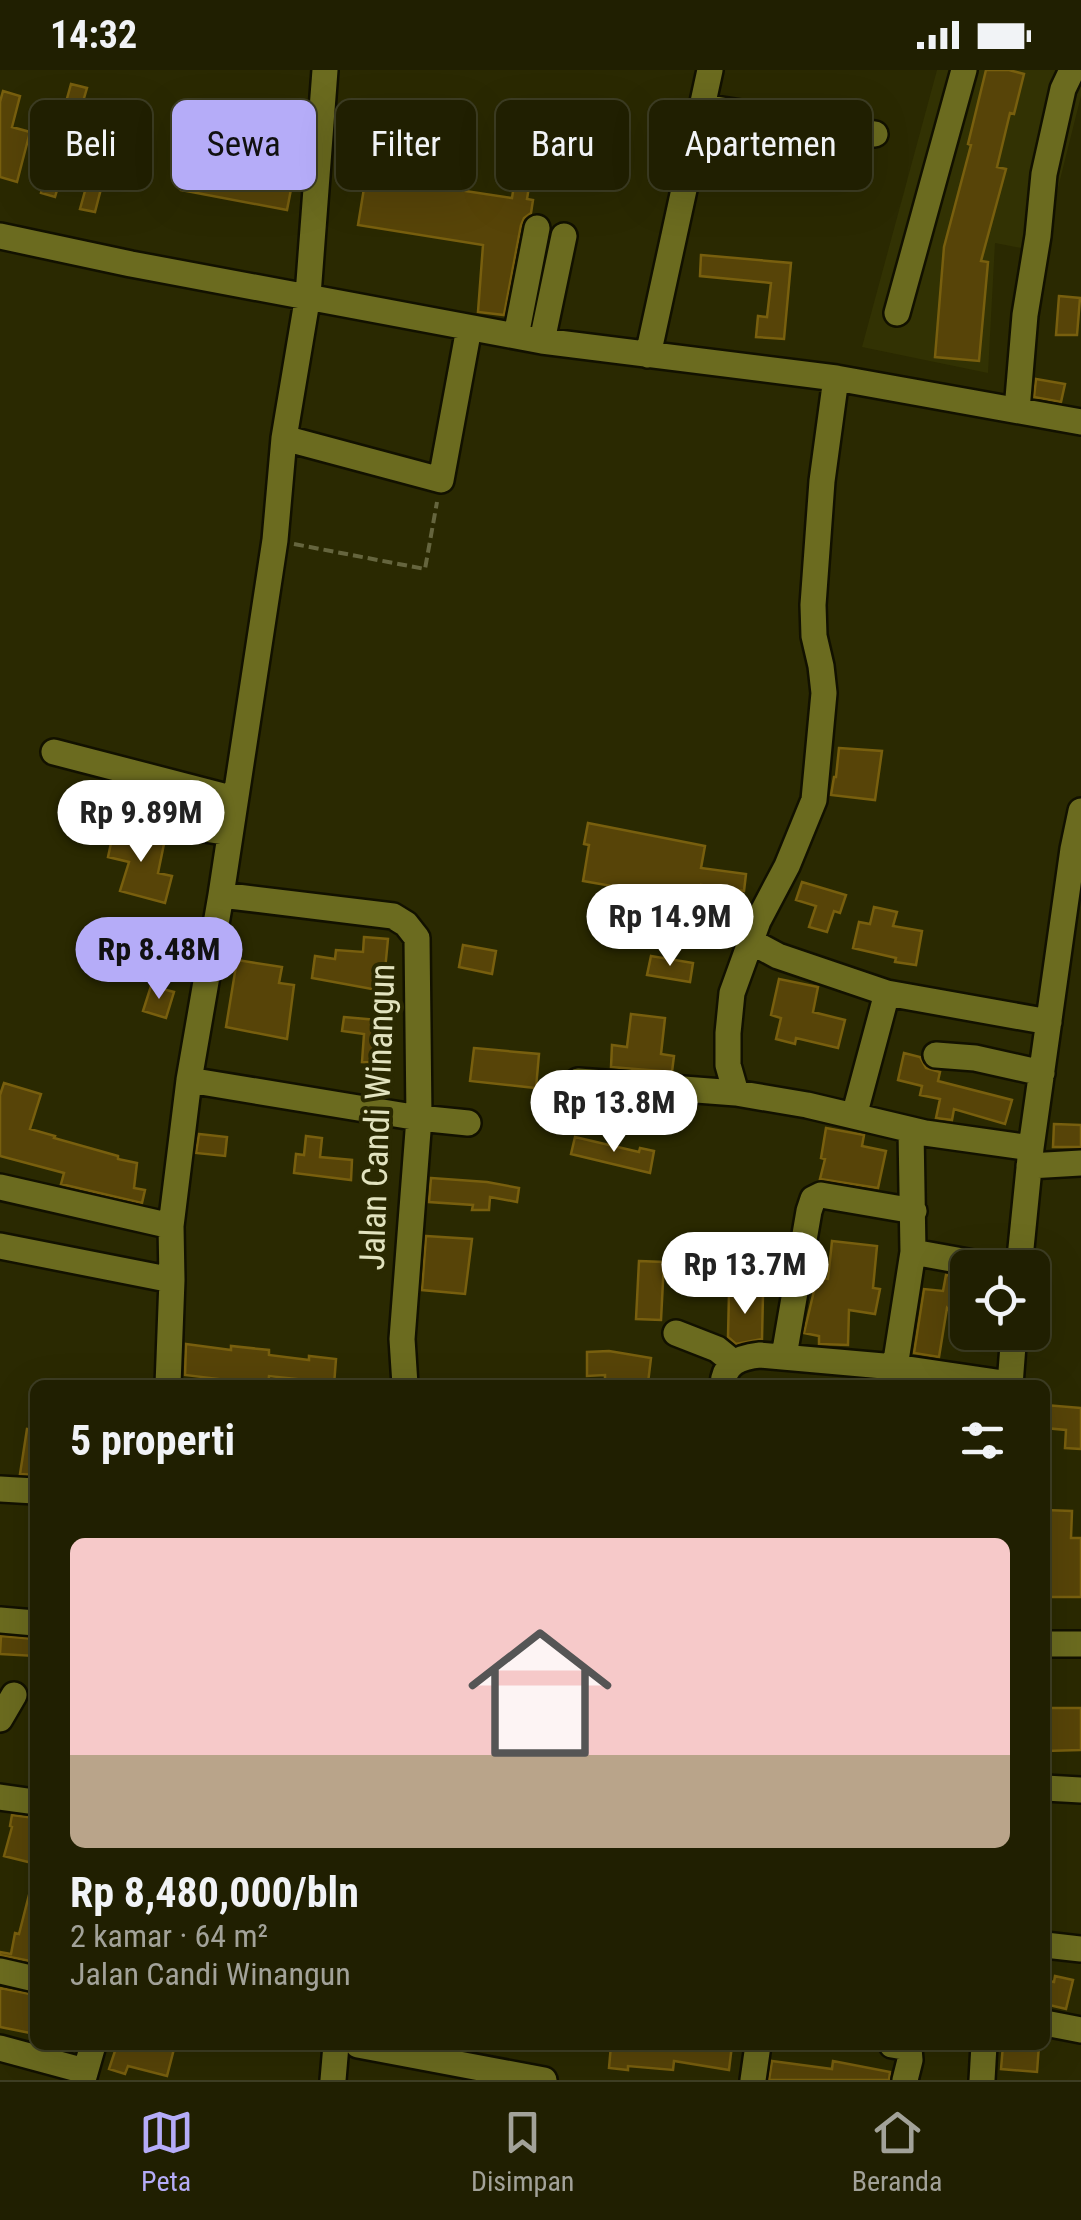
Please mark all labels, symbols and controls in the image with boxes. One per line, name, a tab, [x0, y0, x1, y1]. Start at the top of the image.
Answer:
text: 14:32	[50, 13, 137, 57]
chip: Beli	[30, 100, 152, 190]
chip: Sewa	[172, 100, 316, 190]
chip: Filter	[336, 100, 476, 190]
chip: Baru	[496, 100, 629, 190]
chip: Apartemen	[649, 100, 872, 190]
pin: Rp 9.89M	[38, 780, 244, 865]
text: Rp 9.89M	[80, 793, 203, 831]
pin: Rp 14.9M	[567, 884, 773, 969]
text: Rp 14.9M	[609, 897, 732, 935]
pin: Rp 8.48M	[56, 917, 262, 1002]
text: Rp 8.48M	[98, 930, 221, 968]
street label: Jalan Candi Winangun	[352, 963, 403, 1271]
pin: Rp 13.8M	[511, 1070, 717, 1155]
text: Rp 13.8M	[553, 1083, 676, 1121]
pin: Rp 13.7M	[642, 1232, 848, 1317]
text: Rp 13.7M	[684, 1245, 807, 1283]
map controls	[950, 1250, 1050, 1350]
button: locate	[950, 1250, 1050, 1350]
icon: filters	[955, 1413, 1010, 1468]
text: 5 properti	[70, 1416, 235, 1465]
icon: home	[450, 1603, 630, 1783]
text: Rp 8,480,000/bln	[70, 1868, 359, 1917]
text: 2 kamar · 64 m²	[70, 1917, 268, 1955]
text: Jalan Candi Winangun	[70, 1955, 351, 1993]
tab: Peta	[139, 2105, 194, 2198]
tab: Disimpan	[471, 2105, 574, 2198]
tab: Beranda	[852, 2105, 942, 2198]

